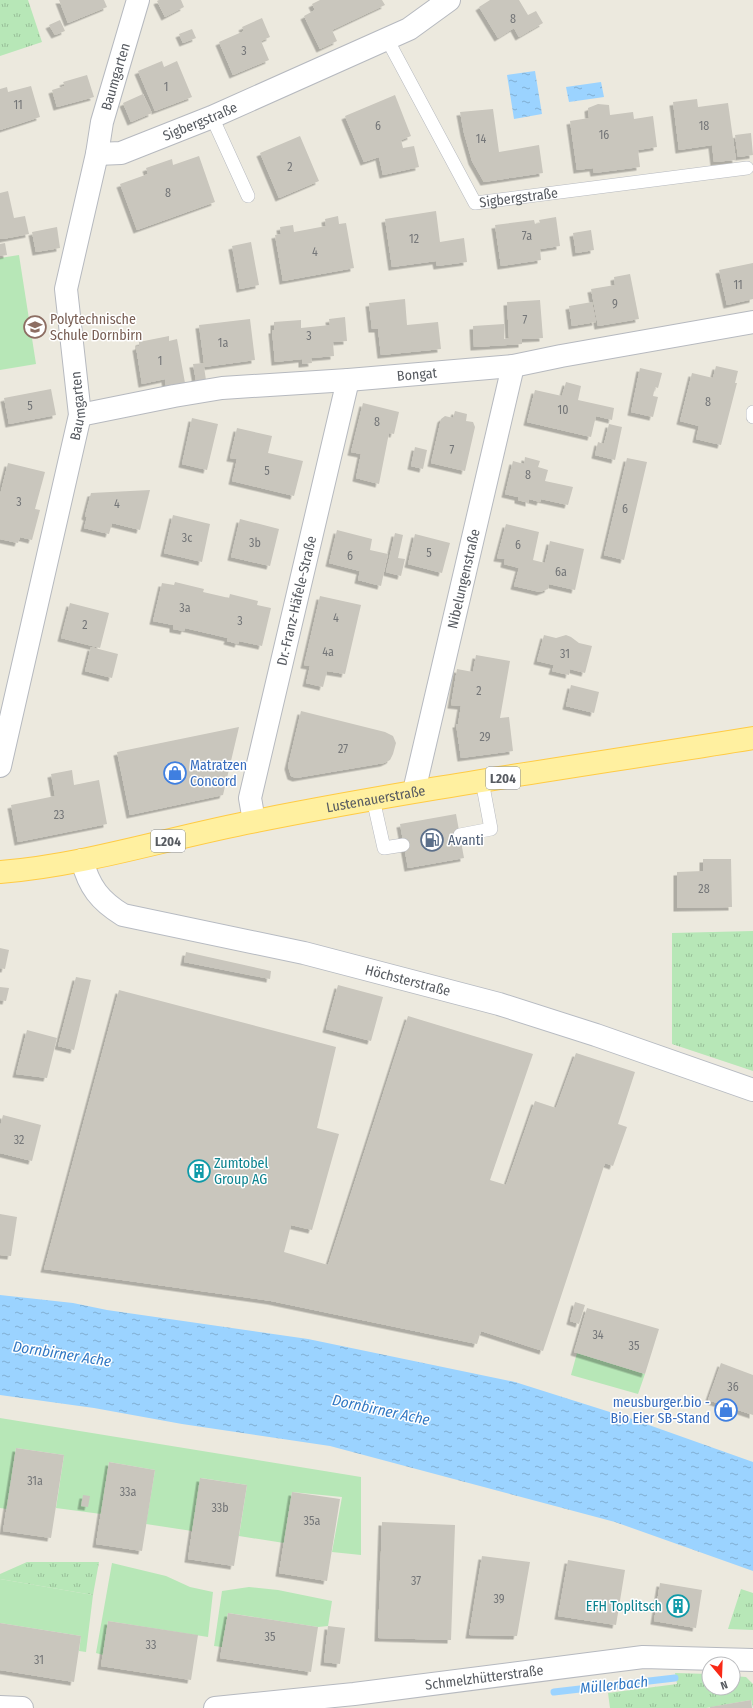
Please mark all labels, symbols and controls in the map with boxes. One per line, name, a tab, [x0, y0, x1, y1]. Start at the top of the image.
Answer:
house number: 8	[510, 12, 516, 26]
street label: Baumgarten	[97, 41, 133, 112]
house number: 3	[241, 44, 247, 58]
house number: 1	[164, 80, 168, 94]
house number: 11	[13, 98, 23, 112]
street label: Sigbergstraße	[160, 98, 240, 144]
house number: 6	[375, 119, 381, 133]
house number: 18	[699, 119, 709, 133]
house number: 16	[599, 128, 609, 142]
house number: 14	[476, 132, 486, 146]
house number: 2	[287, 160, 293, 174]
street label: Sigbergstraße	[478, 184, 559, 211]
house number: 8	[165, 186, 171, 200]
house number: 7a	[522, 229, 532, 243]
house number: 12	[409, 232, 419, 246]
house number: 4	[312, 245, 318, 259]
house number: 11	[733, 278, 743, 292]
house number: 9	[612, 297, 618, 311]
place label: Polytechnische Schule Dornbirn	[50, 311, 142, 344]
house number: 7	[523, 313, 528, 327]
school or university icon: Polytechnische Schule Dornbirn	[22, 314, 48, 340]
house number: 3	[306, 329, 312, 343]
house number: 1a	[218, 336, 228, 350]
house number: 1	[158, 354, 162, 368]
street label: Bongat	[396, 364, 438, 384]
street label: Baumgarten	[66, 371, 89, 442]
house number: 8	[705, 395, 711, 409]
house number: 5	[27, 399, 33, 413]
house number: 10	[558, 403, 568, 417]
house number: 8	[374, 415, 380, 429]
house number: 7	[450, 443, 455, 457]
house number: 5	[264, 464, 270, 478]
house number: 8	[525, 468, 531, 482]
house number: 3	[16, 495, 22, 509]
house number: 4	[114, 497, 120, 511]
house number: 6	[622, 502, 628, 516]
street label: Nibelungenstraße	[444, 527, 483, 630]
house number: 3c	[182, 531, 192, 545]
street label: Dr.-Franz-Häfele-Straße	[273, 534, 320, 667]
house number: 3b	[249, 536, 261, 550]
house number: 6	[515, 538, 521, 552]
house number: 5	[426, 546, 432, 560]
house number: 6	[347, 549, 353, 563]
house number: 6a	[555, 565, 567, 579]
house number: 3a	[179, 601, 191, 615]
house number: 4	[333, 611, 339, 625]
house number: 3	[237, 614, 243, 628]
house number: 2	[82, 618, 88, 632]
house number: 4a	[322, 645, 334, 659]
house number: 31	[560, 647, 570, 661]
house number: 2	[476, 684, 482, 698]
house number: 29	[479, 730, 491, 744]
house number: 27	[338, 742, 348, 756]
place label: Matratzen Concord	[190, 757, 247, 790]
shop icon: Matratzen Concord	[162, 760, 188, 786]
road number: L204	[486, 767, 520, 789]
street label: Lustenauerstraße	[325, 782, 427, 816]
house number: 23	[54, 808, 64, 822]
fuel station icon: Avanti	[419, 827, 445, 853]
road number: L204	[151, 830, 185, 852]
place label: Avanti	[448, 832, 484, 849]
house number: 28	[698, 882, 710, 896]
street label: Höchsterstraße	[363, 961, 452, 999]
house number: 32	[14, 1133, 24, 1147]
place label: Zumtobel Group AG	[214, 1155, 269, 1188]
building icon: Zumtobel Group AG	[186, 1158, 212, 1184]
house number: 34	[592, 1328, 604, 1342]
water label: Dornbirner Ache	[12, 1337, 112, 1371]
house number: 35	[629, 1339, 640, 1353]
house number: 36	[727, 1380, 739, 1394]
water label: Dornbirner Ache	[331, 1391, 431, 1429]
place label: meusburger.bio - Bio Eier SB-Stand	[611, 1394, 710, 1427]
shop icon: meusburger.bio - Bio Eier SB-Stand	[713, 1397, 739, 1423]
house number: 31a	[27, 1474, 43, 1488]
house number: 33a	[120, 1485, 136, 1499]
house number: 33b	[211, 1501, 229, 1515]
house number: 35a	[304, 1514, 321, 1528]
house number: 37	[411, 1574, 421, 1588]
house number: 39	[493, 1592, 505, 1606]
building icon: EFH Toplitsch	[665, 1593, 691, 1619]
place label: EFH Toplitsch	[586, 1598, 662, 1615]
house number: 35	[265, 1630, 276, 1644]
house number: 33	[146, 1638, 156, 1652]
house number: 31	[34, 1653, 44, 1667]
north arrow	[701, 1656, 741, 1696]
street label: Schmelzhütterstraße	[424, 1661, 544, 1693]
water label: Müllerbach	[579, 1672, 649, 1698]
text: N	[719, 1678, 729, 1692]

